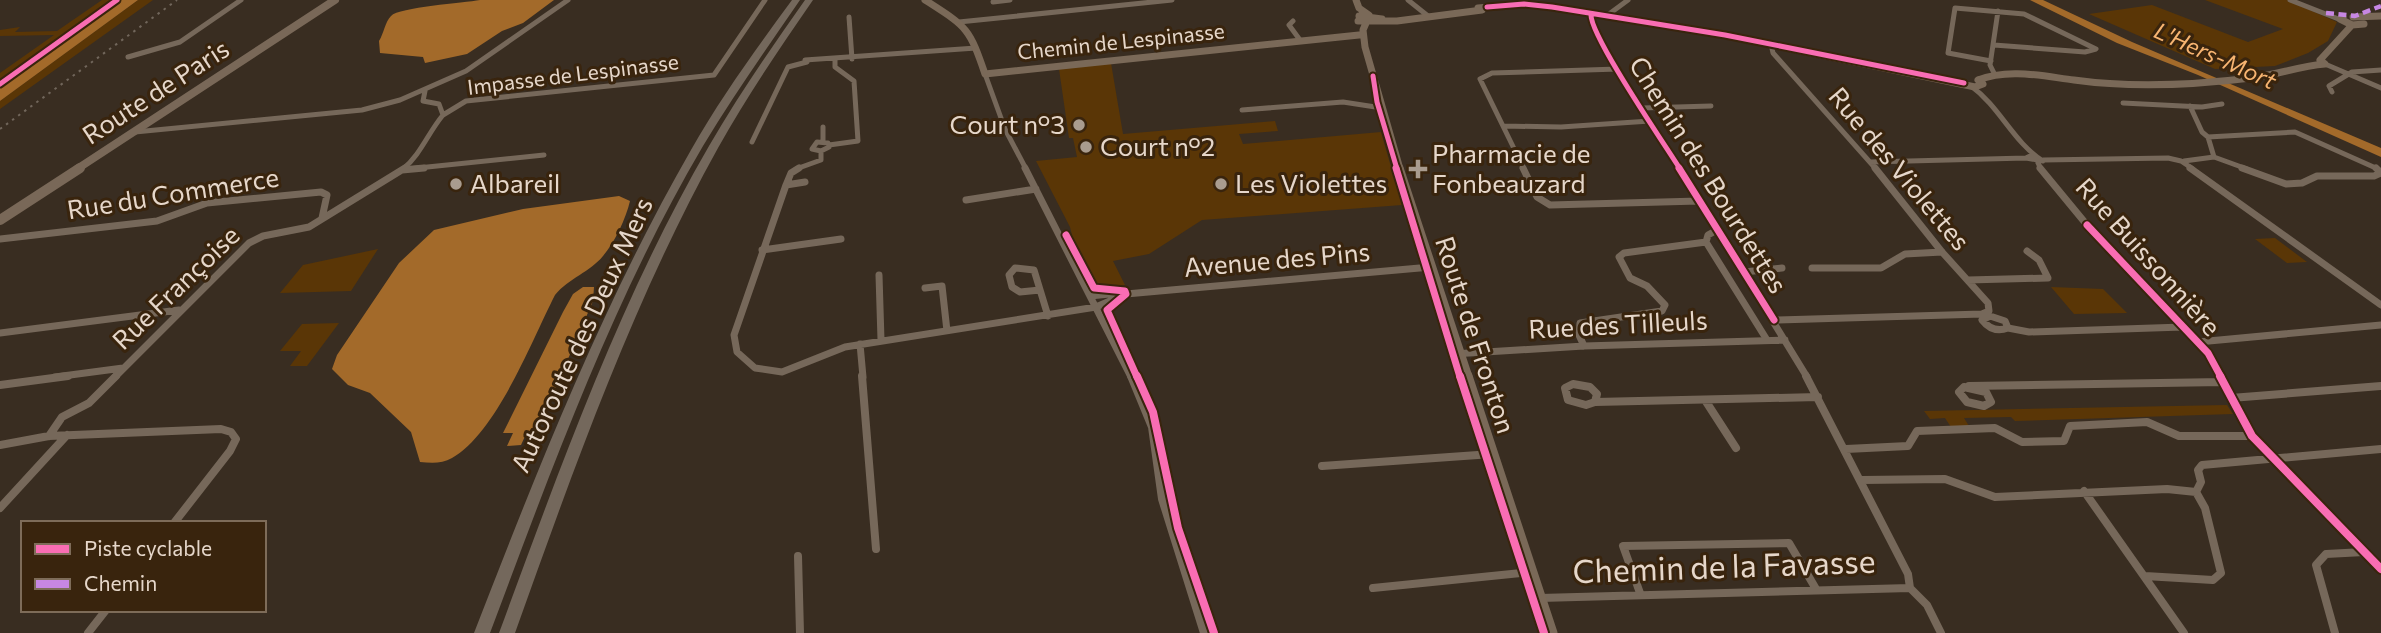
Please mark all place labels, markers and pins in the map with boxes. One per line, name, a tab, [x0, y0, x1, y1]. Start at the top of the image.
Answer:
place label: Court n°3	[949, 108, 1065, 139]
marker: Court n°3	[1071, 117, 1087, 133]
place label: Court n°2	[1100, 130, 1215, 161]
place label: Pharmacie de Fonbeauzard	[1432, 137, 1590, 198]
marker: Court n°2	[1078, 139, 1094, 155]
marker: Pharmacie de Fonbeauzard	[1410, 161, 1426, 177]
place label: Albareil	[470, 167, 560, 198]
place label: Les Violettes	[1235, 167, 1387, 198]
marker: Albareil	[448, 176, 464, 192]
marker: Les Violettes	[1213, 176, 1229, 192]

